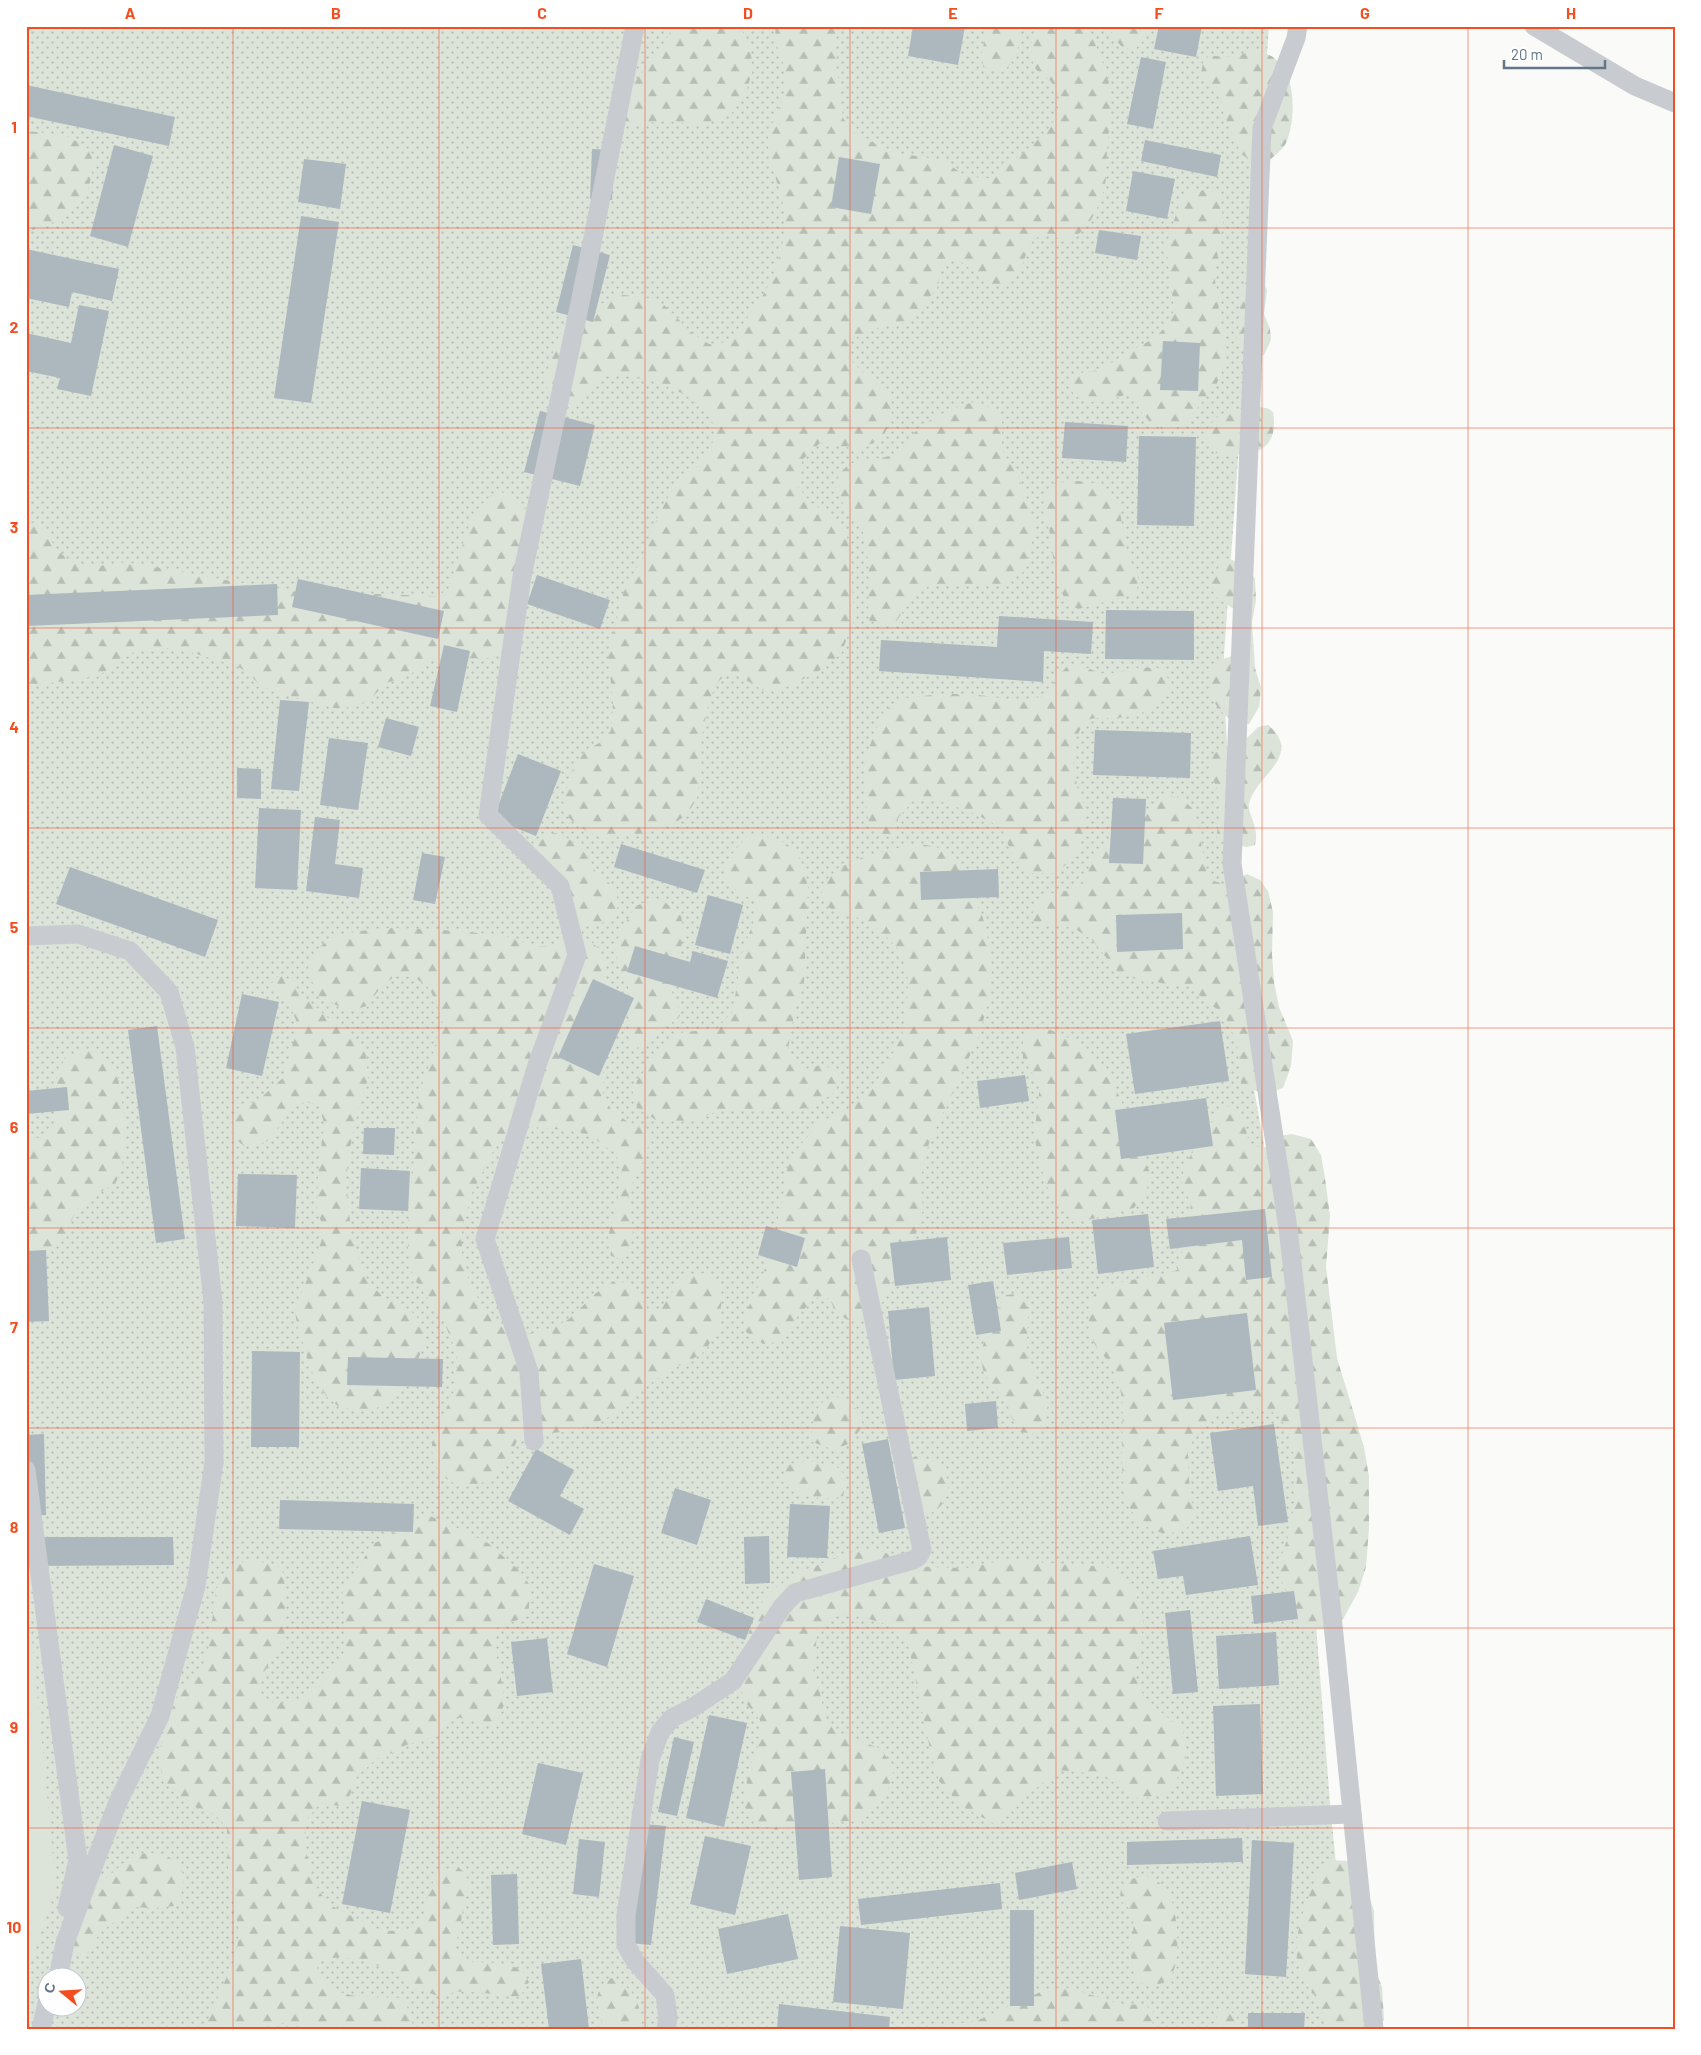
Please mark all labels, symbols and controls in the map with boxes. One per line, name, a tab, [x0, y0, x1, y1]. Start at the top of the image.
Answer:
text: A	[125, 3, 136, 22]
text: B	[331, 3, 341, 22]
text: C	[537, 3, 547, 22]
text: D	[743, 3, 753, 22]
text: E	[948, 3, 958, 22]
text: F	[1155, 3, 1164, 22]
text: G	[1360, 3, 1370, 22]
text: H	[1566, 3, 1576, 22]
scale bar	[1504, 38, 1605, 70]
text: 20 m	[1511, 45, 1543, 63]
text: 1	[11, 117, 17, 136]
text: 2	[10, 317, 19, 336]
text: 3	[10, 517, 18, 536]
text: 4	[9, 717, 19, 736]
text: 5	[10, 917, 19, 936]
text: 6	[10, 1117, 19, 1136]
text: 7	[10, 1317, 18, 1336]
text: 8	[10, 1517, 19, 1536]
text: 9	[10, 1717, 18, 1736]
text: 10	[7, 1917, 21, 1936]
north arrow	[38, 1968, 88, 2018]
text: С	[40, 1980, 59, 1995]

